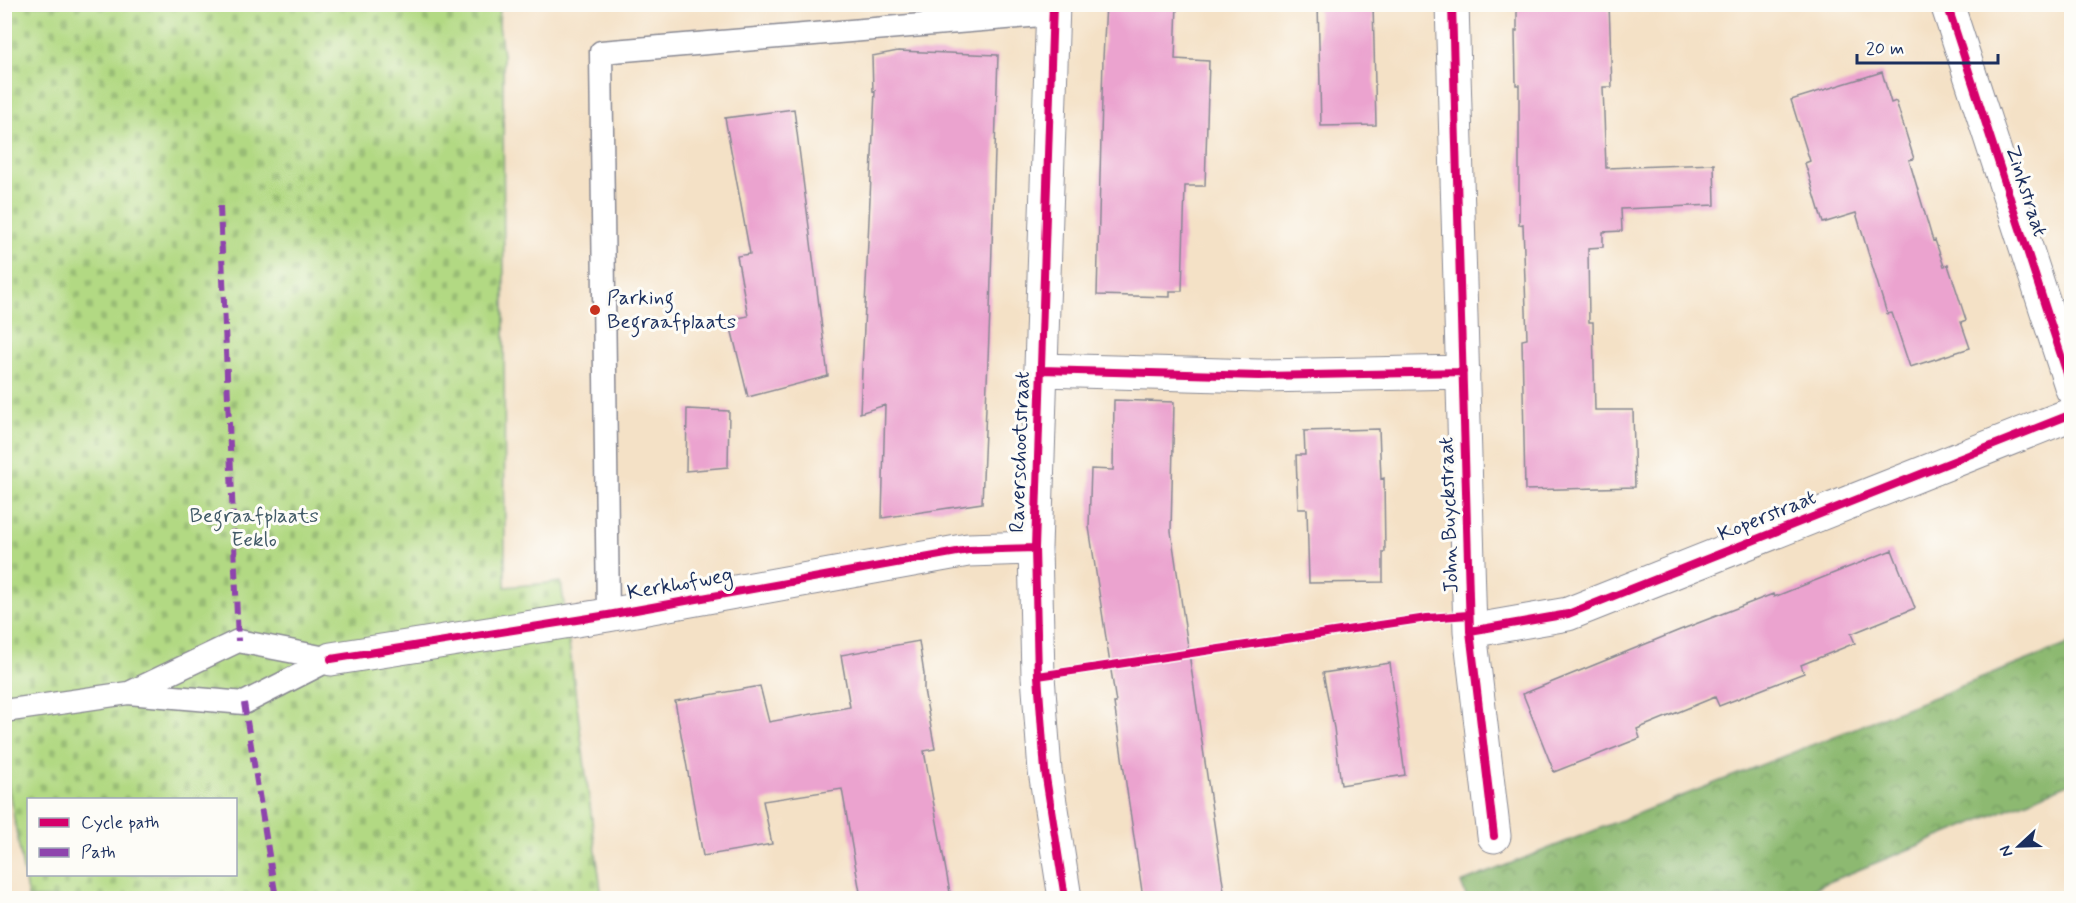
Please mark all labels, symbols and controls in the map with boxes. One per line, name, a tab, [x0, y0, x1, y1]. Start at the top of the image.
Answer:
scale bar	[1857, 27, 1998, 65]
text: 20 m	[1866, 37, 1904, 61]
street label: Zinkstraat	[1998, 142, 2054, 240]
place label: Parking Begraafplaats	[607, 284, 736, 338]
marker: Parking Begraafplaats	[588, 303, 602, 317]
street label: Raverschootstraat	[1003, 371, 1037, 533]
street label: John Buyckstraat	[1432, 436, 1466, 594]
street label: Koperstraat	[1714, 484, 1820, 548]
park label: Begraafplaats Eeklo	[189, 502, 319, 554]
street label: Kerkhofweg	[625, 561, 735, 608]
legend	[27, 798, 237, 876]
text: Cycle path	[81, 811, 159, 835]
north arrow	[1989, 816, 2049, 876]
text: Path	[81, 841, 116, 865]
text: N	[1995, 842, 2018, 860]

